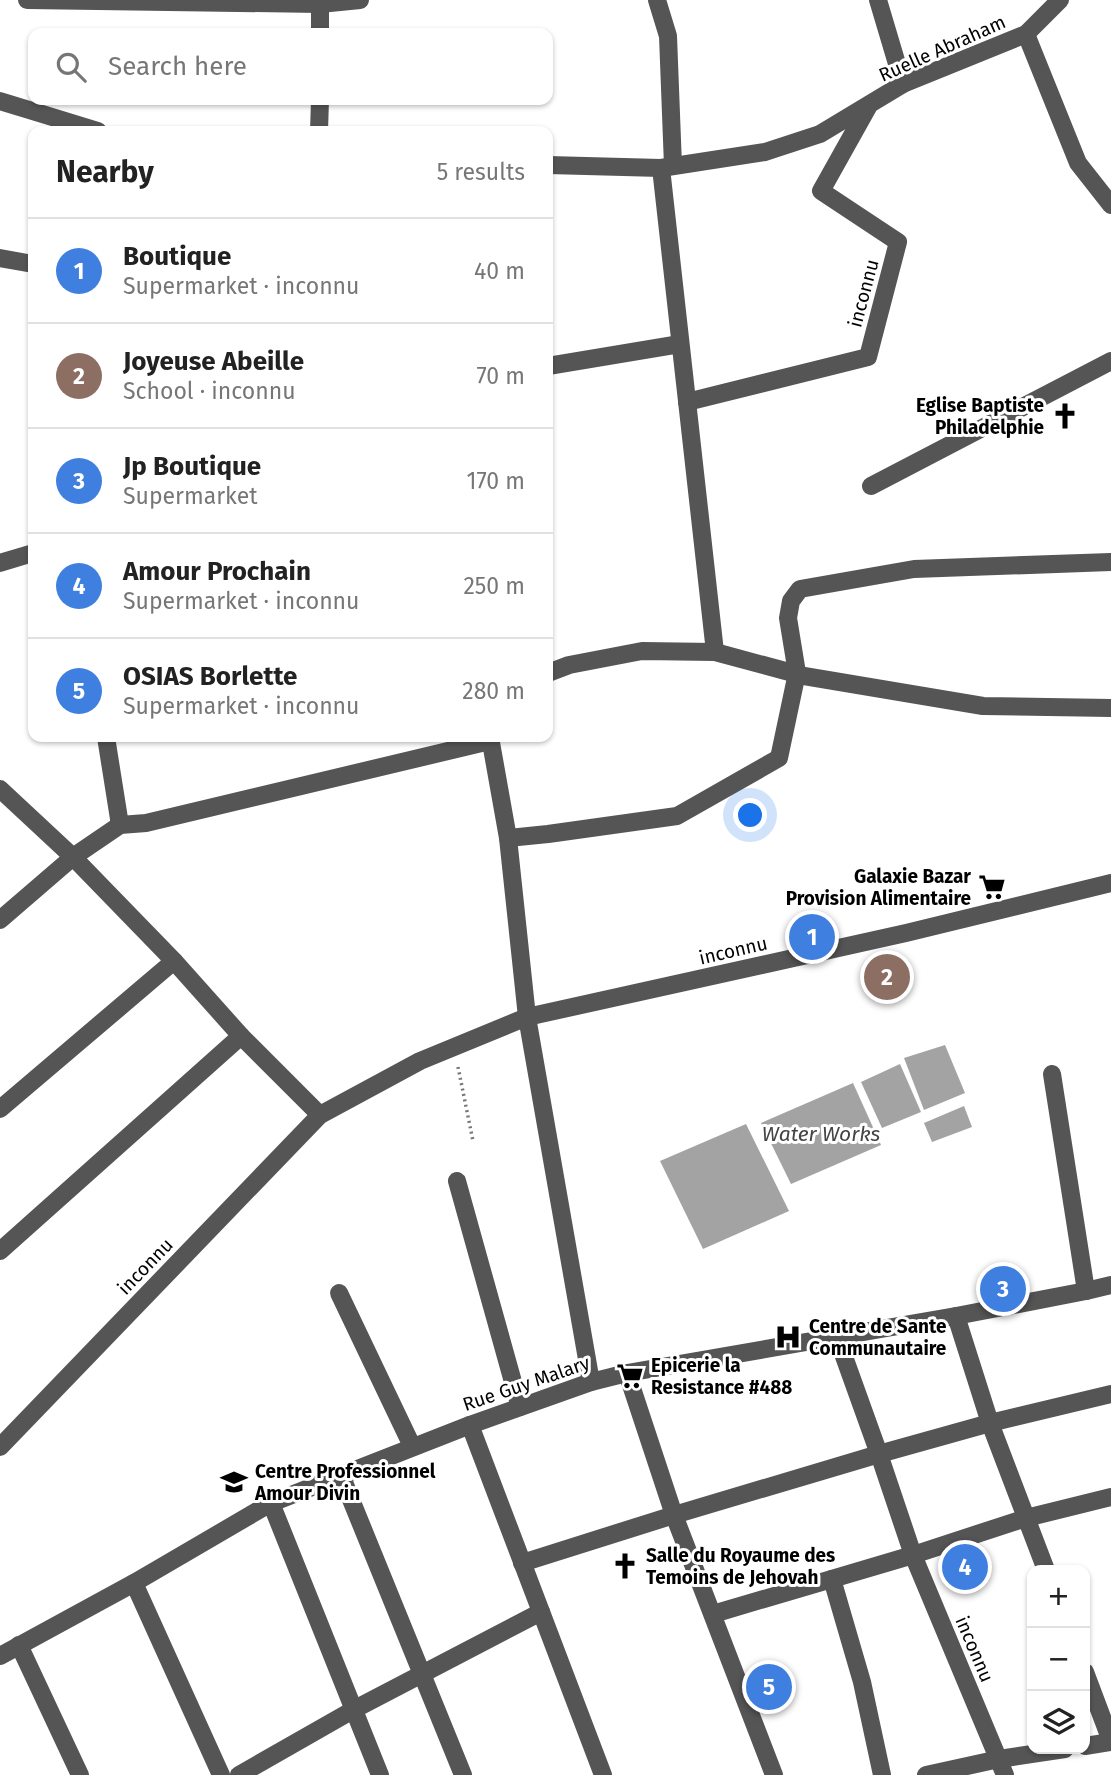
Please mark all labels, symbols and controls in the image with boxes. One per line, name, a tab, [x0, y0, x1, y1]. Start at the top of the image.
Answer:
street label: Ruelle Abraham	[875, 10, 1009, 87]
search box	[28, 28, 553, 105]
icon: search	[52, 48, 90, 86]
text: Search here	[108, 51, 247, 82]
text: Nearby	[56, 154, 154, 190]
text: 5 results	[437, 158, 525, 186]
text: Boutique	[123, 241, 231, 272]
text: 1	[74, 257, 84, 285]
text: 40 m	[474, 257, 525, 285]
street label: inconnu	[843, 257, 884, 330]
text: Supermarket · inconnu	[123, 272, 360, 300]
text: Joyeuse Abeille	[123, 346, 304, 377]
text: 2	[73, 362, 85, 390]
text: 70 m	[476, 362, 525, 390]
text: School · inconnu	[123, 377, 296, 405]
place label: Eglise Baptiste Philadelphie	[916, 394, 1044, 439]
church icon: Eglise Baptiste Philadelphie	[1050, 401, 1080, 431]
text: Jp Boutique	[123, 451, 261, 482]
text: 3	[73, 467, 85, 495]
text: 170 m	[466, 467, 525, 495]
text: Supermarket	[123, 482, 258, 510]
text: Amour Prochain	[123, 556, 311, 587]
text: 4	[73, 572, 86, 600]
text: 250 m	[463, 572, 525, 600]
text: Supermarket · inconnu	[123, 587, 360, 615]
text: OSIAS Borlette	[123, 661, 297, 692]
text: 5	[73, 677, 85, 705]
text: 280 m	[462, 677, 525, 705]
text: Supermarket · inconnu	[123, 692, 360, 720]
your location	[733, 798, 767, 832]
place label: Galaxie Bazar Provision Alimentaire	[786, 865, 971, 910]
supermarket icon: Galaxie Bazar Provision Alimentaire	[977, 872, 1007, 902]
pin: 1	[789, 911, 835, 963]
street label: inconnu	[697, 931, 770, 970]
pin: 2	[864, 951, 910, 1003]
water label: Water Works	[762, 1121, 881, 1147]
street label: inconnu	[113, 1233, 178, 1299]
pin: 3	[980, 1263, 1026, 1315]
place label: Centre de Sante Communautaire	[809, 1315, 947, 1360]
hospital icon: Centre de Sante Communautaire	[773, 1322, 803, 1352]
street label: Rue Guy Malary	[460, 1351, 593, 1416]
place label: Epicerie la Resistance #488	[651, 1354, 792, 1399]
supermarket icon: Epicerie la Resistance #488	[615, 1361, 645, 1391]
place label: Centre Professionnel Amour Divin	[254, 1460, 436, 1505]
school or university icon: Centre Professionnel Amour Divin	[219, 1467, 249, 1497]
pin: 4	[942, 1541, 988, 1593]
place label: Salle du Royaume des Temoins de Jehovah	[646, 1544, 835, 1589]
church icon: Salle du Royaume des Temoins de Jehovah	[610, 1551, 640, 1581]
map controls	[1027, 1565, 1090, 1754]
button: +	[1027, 1565, 1090, 1628]
street label: inconnu	[950, 1613, 999, 1686]
button: −	[1027, 1628, 1090, 1691]
pin: 5	[746, 1661, 792, 1713]
button: layers	[1027, 1691, 1090, 1754]

